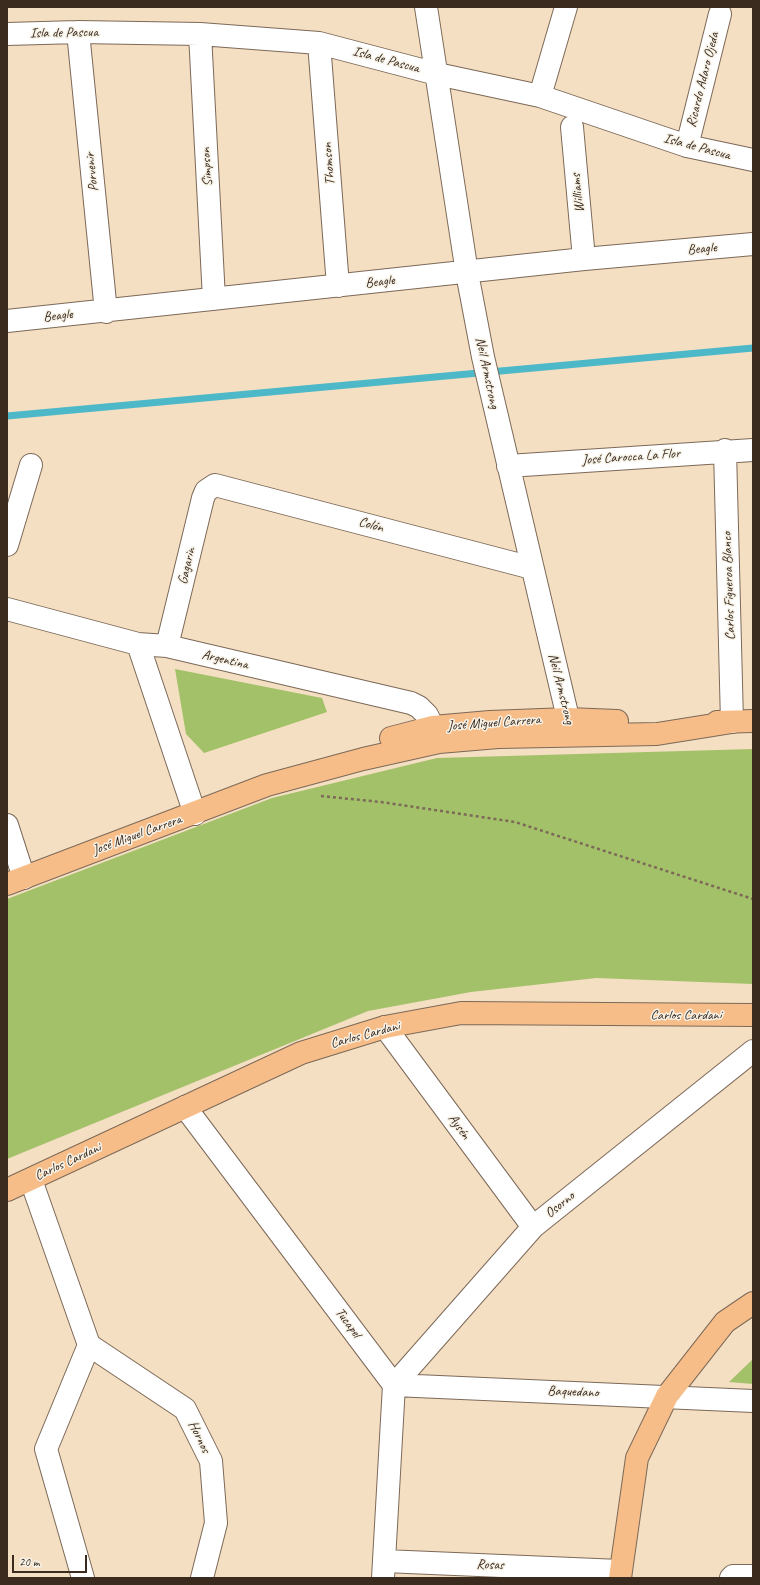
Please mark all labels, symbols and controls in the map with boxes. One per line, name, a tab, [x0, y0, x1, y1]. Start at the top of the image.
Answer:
street label: Isla de Pascua	[30, 24, 98, 42]
street label: Ricardo Adaro Ojeda	[683, 31, 723, 129]
street label: Isla de Pascua	[351, 43, 421, 77]
street label: Isla de Pascua	[662, 130, 732, 164]
street label: Thomson	[319, 142, 339, 186]
street label: Simpson	[198, 147, 216, 187]
street label: Porvenir	[82, 152, 102, 192]
street label: Williams	[568, 173, 588, 213]
street label: Beagle	[687, 239, 717, 259]
street label: Beagle	[365, 272, 395, 292]
street label: Beagle	[43, 306, 73, 326]
street label: Neil Armstrong	[471, 336, 503, 410]
street label: José Carocca La Flor	[581, 445, 681, 469]
street label: Colón	[357, 514, 385, 536]
street label: Carlos Figueroa Blanco	[719, 532, 739, 640]
street label: Gagarin	[175, 546, 199, 586]
street label: Argentina	[200, 647, 250, 673]
street label: Neil Armstrong	[544, 652, 578, 726]
street label: José Miguel Carrera	[447, 711, 541, 735]
street label: José Miguel Carrera	[90, 811, 184, 859]
street label: Carlos Cardani	[650, 1007, 722, 1023]
street label: Carlos Cardani	[329, 1018, 401, 1052]
street label: Aysén	[444, 1111, 474, 1143]
street label: Carlos Cardani	[32, 1139, 104, 1185]
street label: Osorno	[542, 1188, 578, 1222]
street label: Tucapel	[331, 1305, 365, 1341]
street label: Baquedano	[547, 1383, 599, 1401]
street label: Hornos	[184, 1418, 214, 1456]
scale bar	[14, 1547, 89, 1573]
text: 20 m	[19, 1554, 39, 1570]
street label: Rosas	[476, 1556, 504, 1574]

